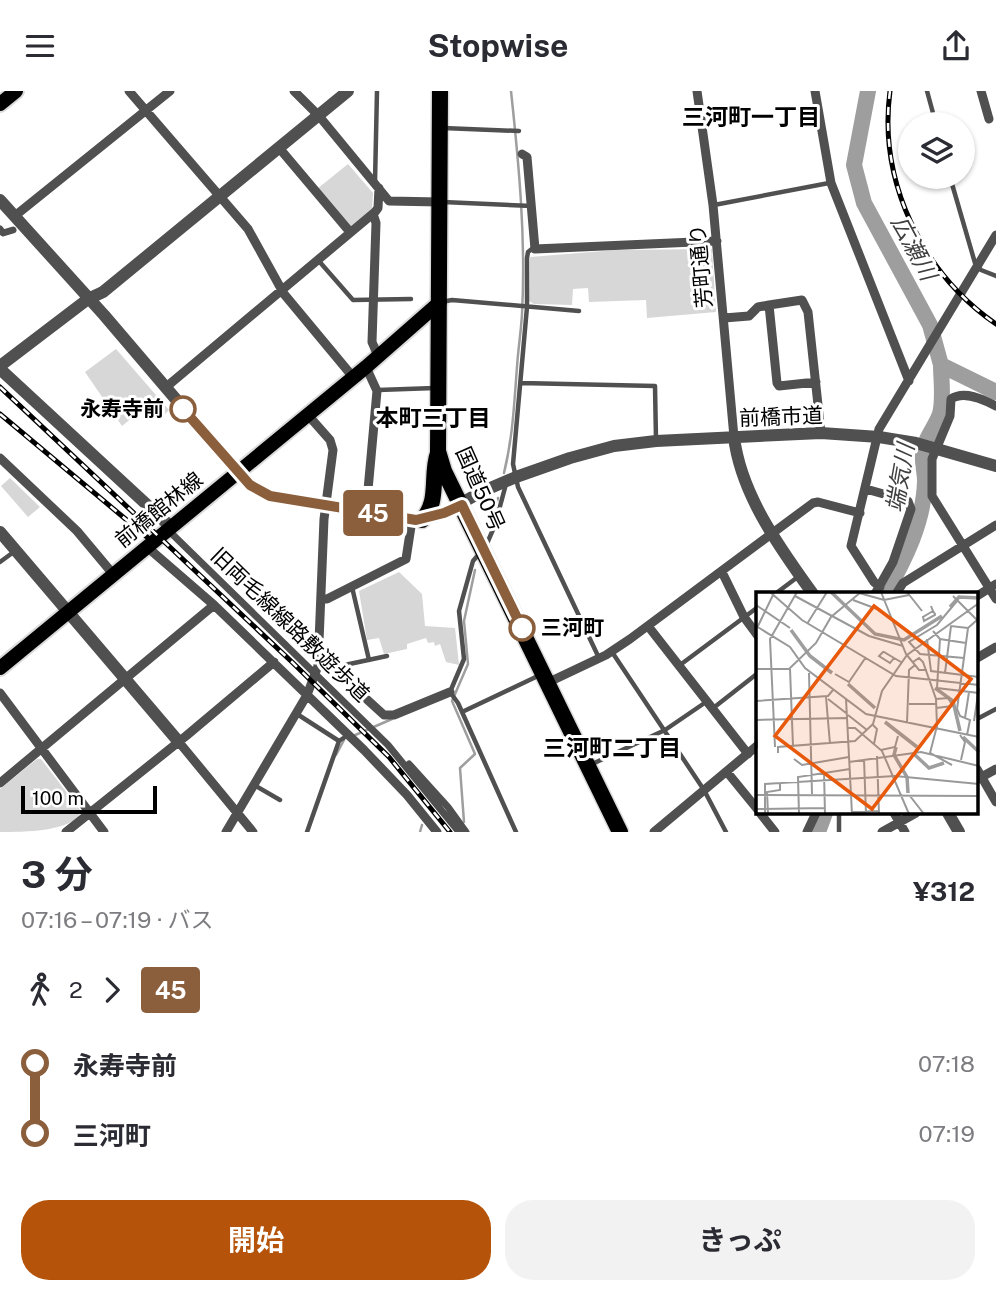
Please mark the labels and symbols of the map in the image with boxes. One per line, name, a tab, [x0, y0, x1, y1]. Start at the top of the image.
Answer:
district label: 三河町一丁目	[682, 103, 820, 130]
water label: 広瀬川	[886, 211, 944, 287]
street label: 芳町通り	[684, 223, 717, 309]
place label: 永寿寺前	[80, 396, 164, 421]
marker: 永寿寺前	[170, 396, 196, 422]
street label: 前橋市道	[739, 403, 823, 430]
district label: 本町三丁目	[376, 404, 491, 431]
water label: 端気川	[880, 439, 919, 514]
street label: 国道50号	[451, 443, 510, 535]
street label: 前橋館林線	[110, 467, 207, 552]
line badge: 45	[342, 490, 404, 536]
street label: 旧両毛線線路敷遊歩道	[206, 543, 375, 707]
inset map	[756, 592, 978, 815]
marker: 三河町	[509, 615, 535, 641]
place label: 三河町	[541, 615, 604, 640]
district label: 三河町二丁目	[543, 734, 681, 761]
scale bar	[21, 783, 158, 815]

